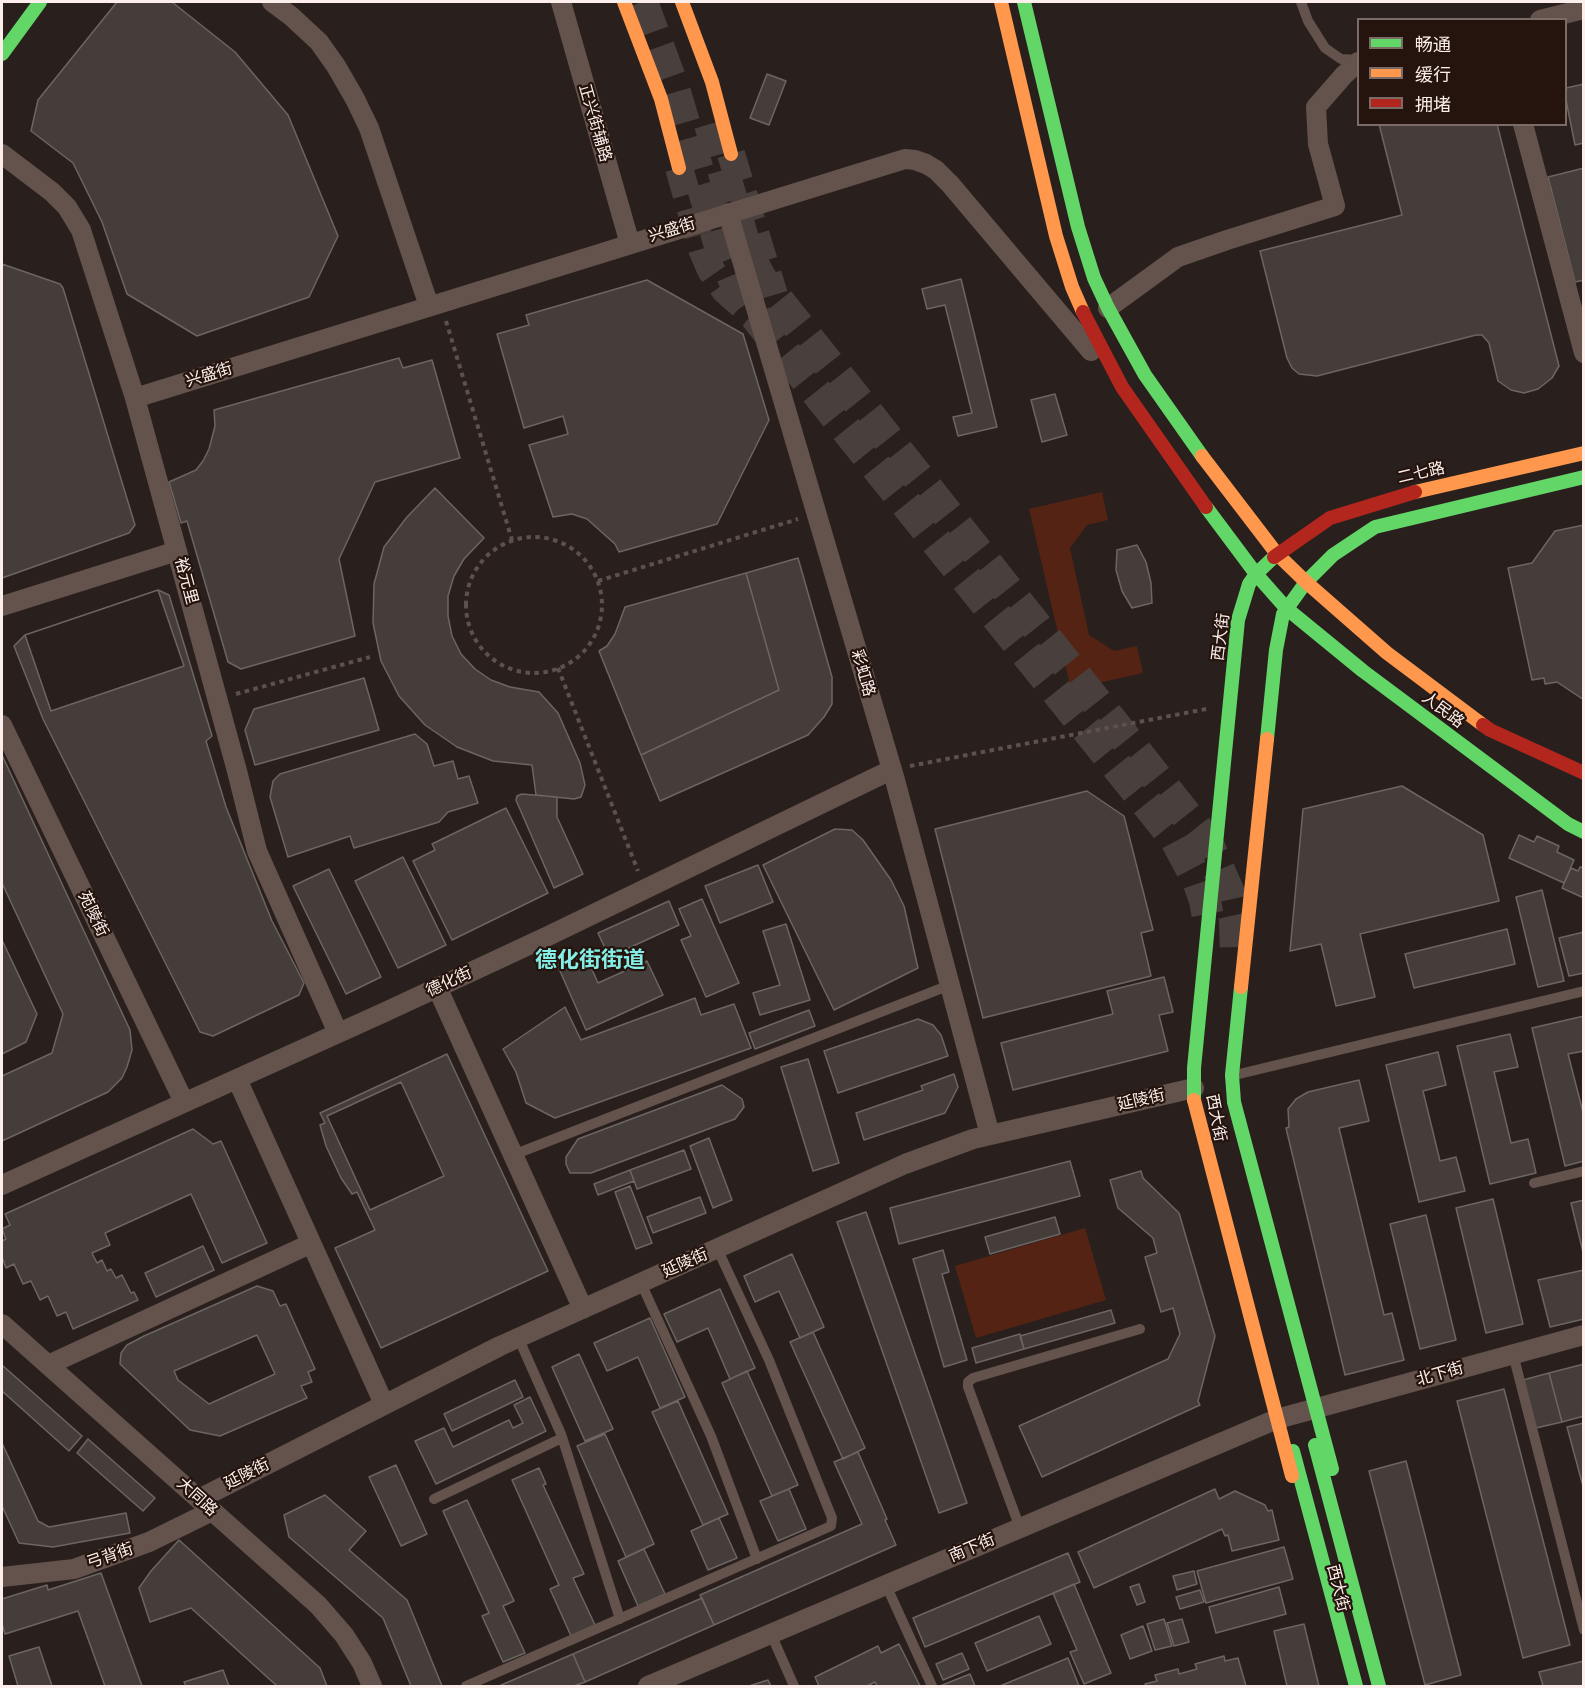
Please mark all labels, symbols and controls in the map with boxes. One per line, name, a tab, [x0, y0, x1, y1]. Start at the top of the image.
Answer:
legend	[1357, 18, 1567, 126]
text: 畅通	[1415, 34, 1451, 55]
text: 缓行	[1415, 64, 1451, 85]
street label: 正兴街辅路	[575, 82, 615, 164]
text: 拥堵	[1415, 94, 1451, 115]
street label: 兴盛街	[646, 214, 698, 246]
street label: 兴盛街	[183, 359, 235, 391]
street label: 二七路	[1395, 458, 1447, 488]
street label: 裕元里	[171, 555, 201, 607]
street label: 西大街	[1209, 612, 1233, 662]
street label: 彩虹路	[847, 647, 879, 699]
street label: 人民路	[1418, 688, 1468, 732]
street label: 苑陵街	[74, 888, 112, 940]
district label: 德化街街道	[535, 947, 645, 973]
street label: 德化街	[423, 963, 475, 1001]
street label: 延陵街	[1115, 1085, 1167, 1115]
street label: 西大街	[1202, 1093, 1230, 1143]
street label: 延陵街	[659, 1244, 711, 1282]
street label: 北下街	[1414, 1358, 1466, 1390]
street label: 延陵街	[221, 1455, 273, 1493]
street label: 大同路	[173, 1474, 221, 1520]
street label: 南下街	[946, 1530, 998, 1566]
street label: 弓背街	[84, 1539, 136, 1573]
street label: 西大街	[1323, 1562, 1353, 1614]

